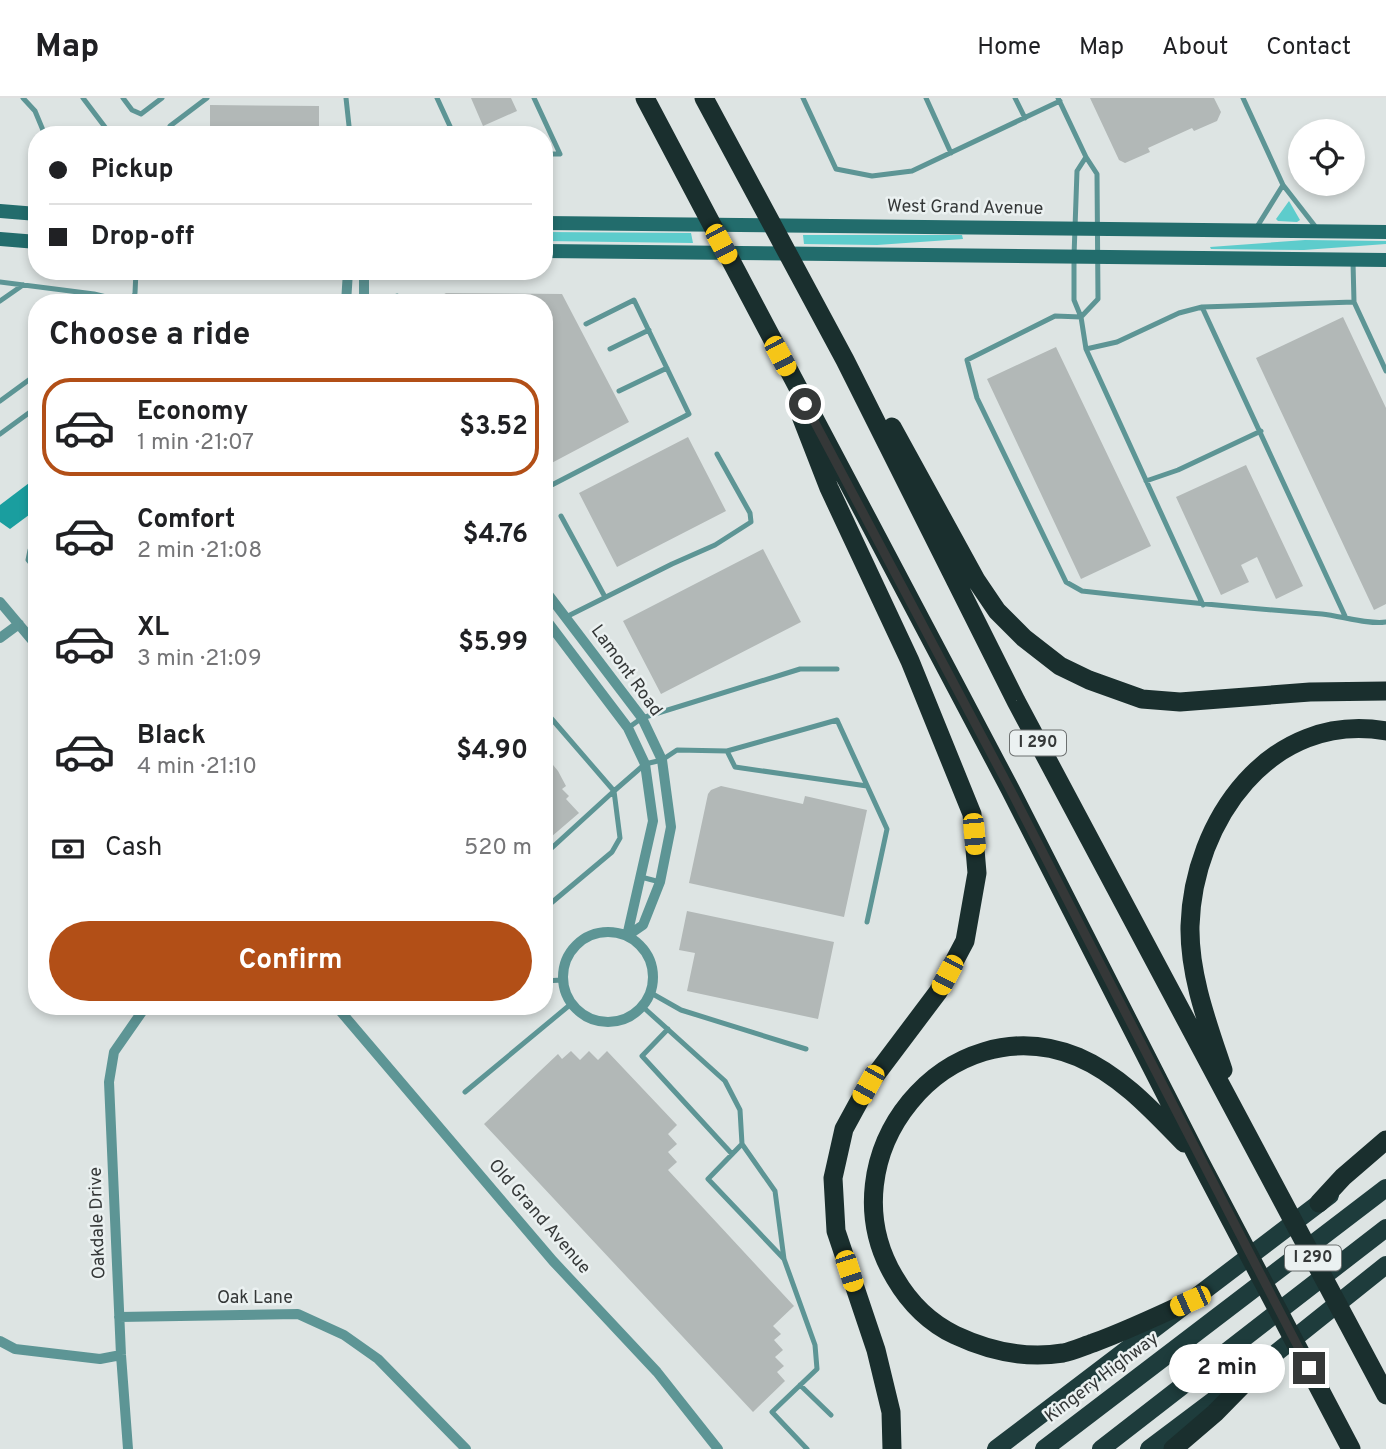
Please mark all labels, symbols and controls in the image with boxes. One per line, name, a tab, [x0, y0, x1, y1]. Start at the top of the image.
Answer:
text: Map	[35, 27, 99, 69]
text: Home	[977, 33, 1041, 63]
text: Map	[1079, 33, 1124, 63]
text: About	[1162, 33, 1228, 63]
text: Contact	[1266, 33, 1351, 63]
map controls	[1288, 119, 1365, 196]
button: locate	[1288, 119, 1365, 196]
text: Pickup	[91, 154, 174, 187]
street label: West Grand Avenue	[887, 195, 1043, 221]
text: Drop-off	[91, 221, 194, 254]
car	[702, 221, 741, 267]
text: Choose a ride	[49, 316, 250, 356]
car	[761, 333, 800, 379]
route start	[789, 388, 821, 420]
icon: car	[53, 396, 116, 459]
text: Economy	[137, 396, 248, 429]
text: $3.52	[459, 411, 528, 444]
text: 1 min · 21:07	[137, 429, 254, 458]
icon: car	[53, 504, 116, 567]
text: Comfort	[137, 504, 235, 537]
text: $4.76	[463, 519, 528, 552]
text: 2 min · 21:08	[137, 537, 262, 566]
icon: car	[53, 612, 116, 675]
text: XL	[137, 612, 169, 645]
street label: Lamont Road	[585, 621, 667, 721]
text: $5.99	[458, 627, 528, 660]
text: 3 min · 21:09	[137, 645, 262, 674]
icon: car	[53, 720, 116, 783]
text: Black	[137, 720, 206, 753]
road number: I 290	[1010, 730, 1066, 756]
text: $4.90	[456, 735, 528, 768]
text: 4 min · 21:10	[137, 753, 257, 782]
car	[962, 812, 987, 856]
icon: cash	[49, 830, 87, 868]
text: Cash	[105, 832, 162, 865]
text: 520 m	[464, 834, 532, 863]
button: Confirm	[49, 921, 532, 1001]
car	[928, 952, 967, 998]
car	[849, 1062, 888, 1108]
street label: Old Grand Avenue	[483, 1155, 595, 1279]
street label: Oakdale Drive	[85, 1167, 111, 1279]
road number: I 290	[1285, 1246, 1341, 1270]
car	[833, 1248, 866, 1294]
car	[1167, 1283, 1214, 1319]
street label: Oak Lane	[217, 1287, 293, 1310]
street label: Kingery Highway	[1041, 1328, 1163, 1428]
callout: 2 min	[1169, 1344, 1284, 1392]
route end	[1293, 1352, 1325, 1384]
text: 2 min	[1197, 1354, 1257, 1383]

